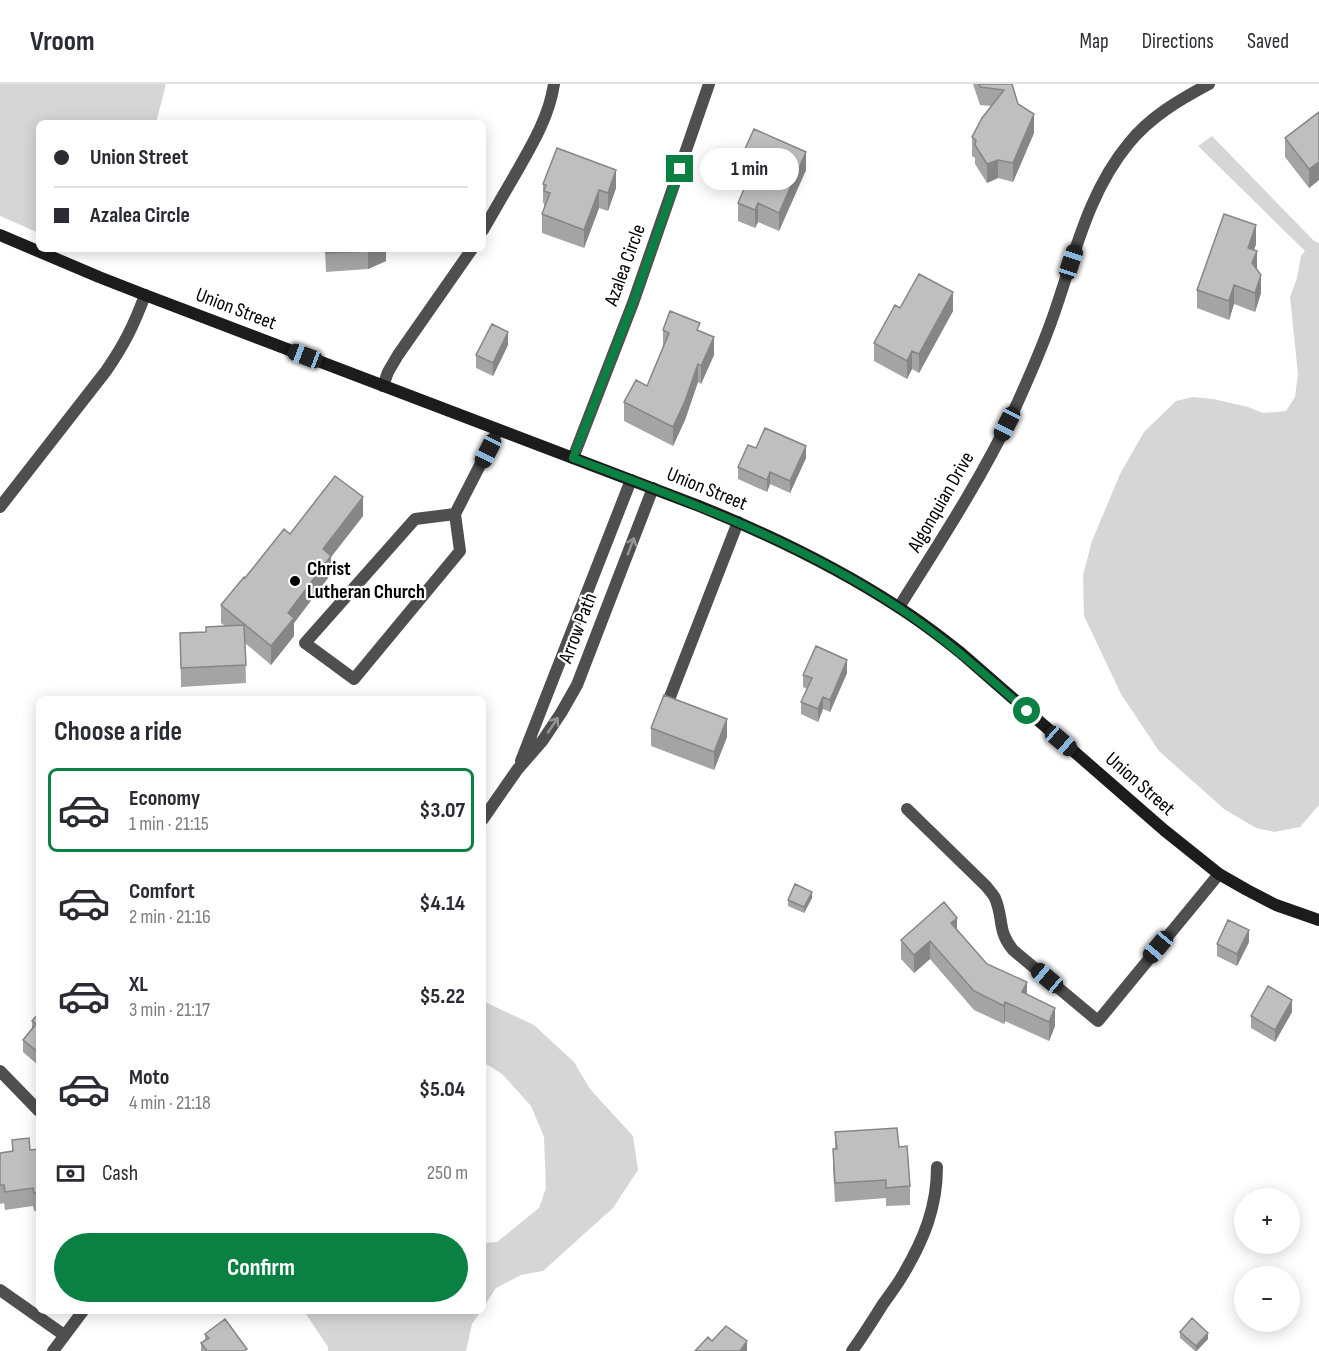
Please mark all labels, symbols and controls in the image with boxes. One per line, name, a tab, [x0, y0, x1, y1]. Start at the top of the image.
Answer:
text: Vroom	[30, 25, 94, 58]
text: Map	[1079, 29, 1109, 54]
text: Directions	[1142, 29, 1214, 54]
text: Saved	[1247, 29, 1289, 54]
text: Union Street	[90, 144, 188, 171]
callout: 1 min	[701, 148, 800, 190]
route end	[666, 155, 693, 182]
text: 1 min	[731, 157, 768, 181]
text: Azalea Circle	[90, 202, 190, 229]
street label: Azalea Circle	[599, 221, 651, 310]
car	[1057, 242, 1085, 282]
street label: Union Street	[192, 283, 280, 335]
car	[285, 341, 325, 371]
car	[991, 404, 1023, 444]
car	[472, 431, 504, 471]
street label: Algonquian Drive	[902, 447, 979, 557]
street label: Union Street	[663, 462, 751, 516]
one-way arrow	[626, 537, 637, 556]
place label: Christ Lutheran Church	[307, 557, 425, 604]
marker: Christ Lutheran Church	[288, 574, 302, 588]
street label: Arrow Path	[553, 589, 602, 667]
route start	[1013, 697, 1040, 724]
text: Choose a ride	[54, 716, 182, 748]
one-way arrow	[547, 716, 560, 733]
car	[1042, 722, 1080, 760]
street label: Union Street	[1100, 747, 1180, 821]
icon: car	[57, 783, 111, 837]
text: Economy	[129, 785, 200, 812]
text: $3.07	[419, 797, 465, 824]
text: 1 min · 21:15	[129, 812, 209, 836]
icon: car	[57, 876, 111, 930]
text: Comfort	[129, 878, 195, 905]
text: $4.14	[419, 890, 465, 917]
text: 2 min · 21:16	[129, 905, 211, 929]
car	[1140, 927, 1176, 967]
car	[1027, 960, 1067, 996]
icon: car	[57, 969, 111, 1023]
text: XL	[129, 971, 148, 998]
text: $5.22	[419, 983, 465, 1010]
text: 3 min · 21:17	[129, 998, 210, 1022]
icon: car	[57, 1062, 111, 1116]
text: Moto	[129, 1064, 169, 1091]
text: $5.04	[419, 1076, 465, 1103]
text: 4 min · 21:18	[129, 1091, 211, 1115]
icon: cash	[54, 1157, 87, 1190]
text: Cash	[102, 1160, 138, 1187]
text: 250 m	[427, 1161, 468, 1185]
map controls	[1234, 1188, 1300, 1332]
button: +	[1234, 1188, 1300, 1254]
button: Confirm	[54, 1233, 468, 1302]
button: −	[1234, 1266, 1300, 1332]

